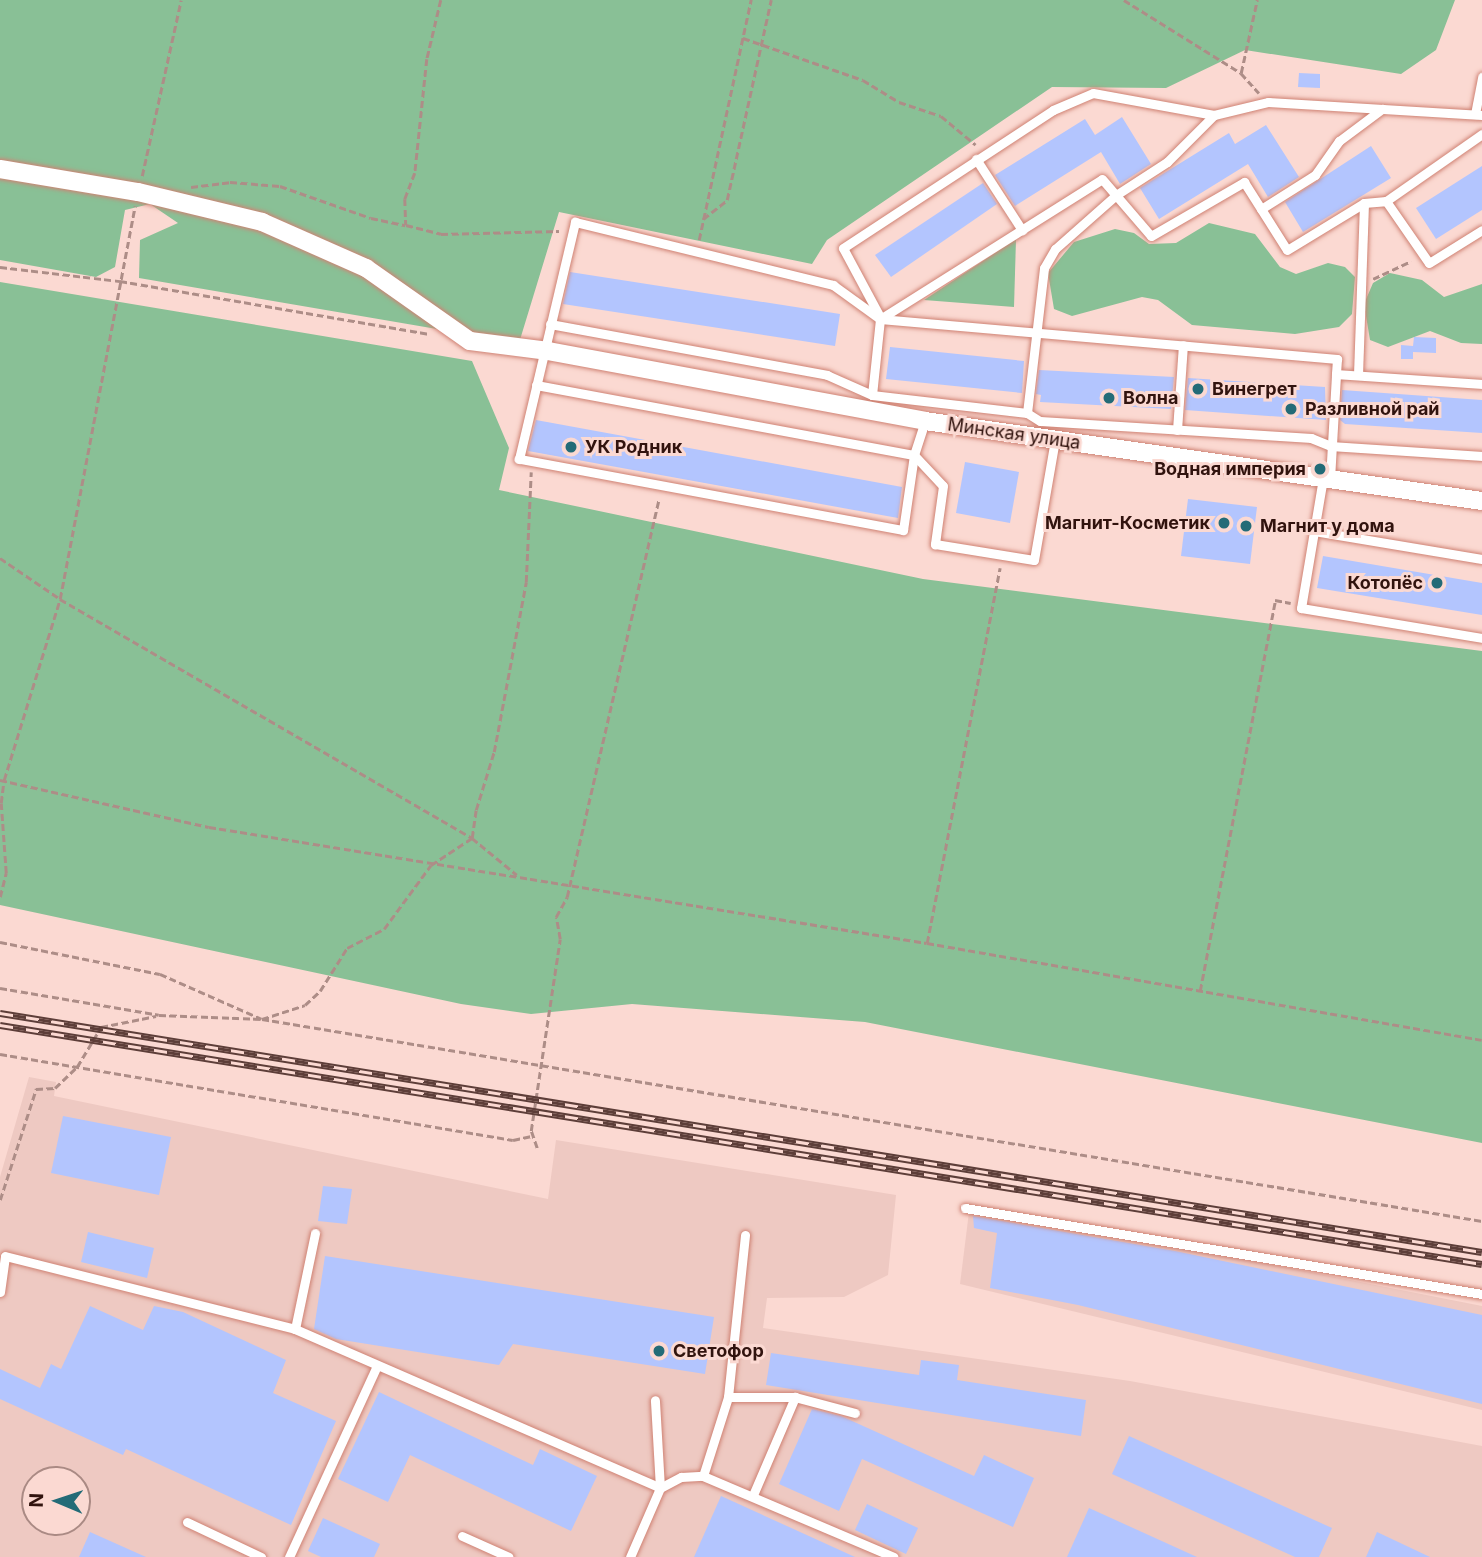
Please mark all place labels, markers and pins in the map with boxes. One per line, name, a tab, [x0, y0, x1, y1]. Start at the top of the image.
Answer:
place label: Винегрет	[1212, 378, 1297, 400]
marker: Винегрет	[1190, 381, 1206, 397]
place label: Волна	[1123, 387, 1178, 409]
marker: Волна	[1101, 390, 1117, 406]
place label: Разливной рай	[1305, 398, 1440, 420]
marker: Разливной рай	[1283, 401, 1299, 417]
place label: УК Родник	[585, 436, 682, 458]
marker: УК Родник	[563, 439, 579, 455]
place label: Водная империя	[1154, 458, 1306, 480]
marker: Водная империя	[1312, 461, 1328, 477]
place label: Магнит-Косметик	[1045, 512, 1210, 534]
marker: Магнит-Косметик	[1216, 515, 1232, 531]
place label: Магнит у дома	[1260, 515, 1395, 537]
marker: Магнит у дома	[1238, 518, 1254, 534]
place label: Котопёс	[1348, 572, 1423, 594]
marker: Котопёс	[1429, 575, 1445, 591]
place label: Светофор	[673, 1340, 764, 1362]
marker: Светофор	[651, 1343, 667, 1359]

